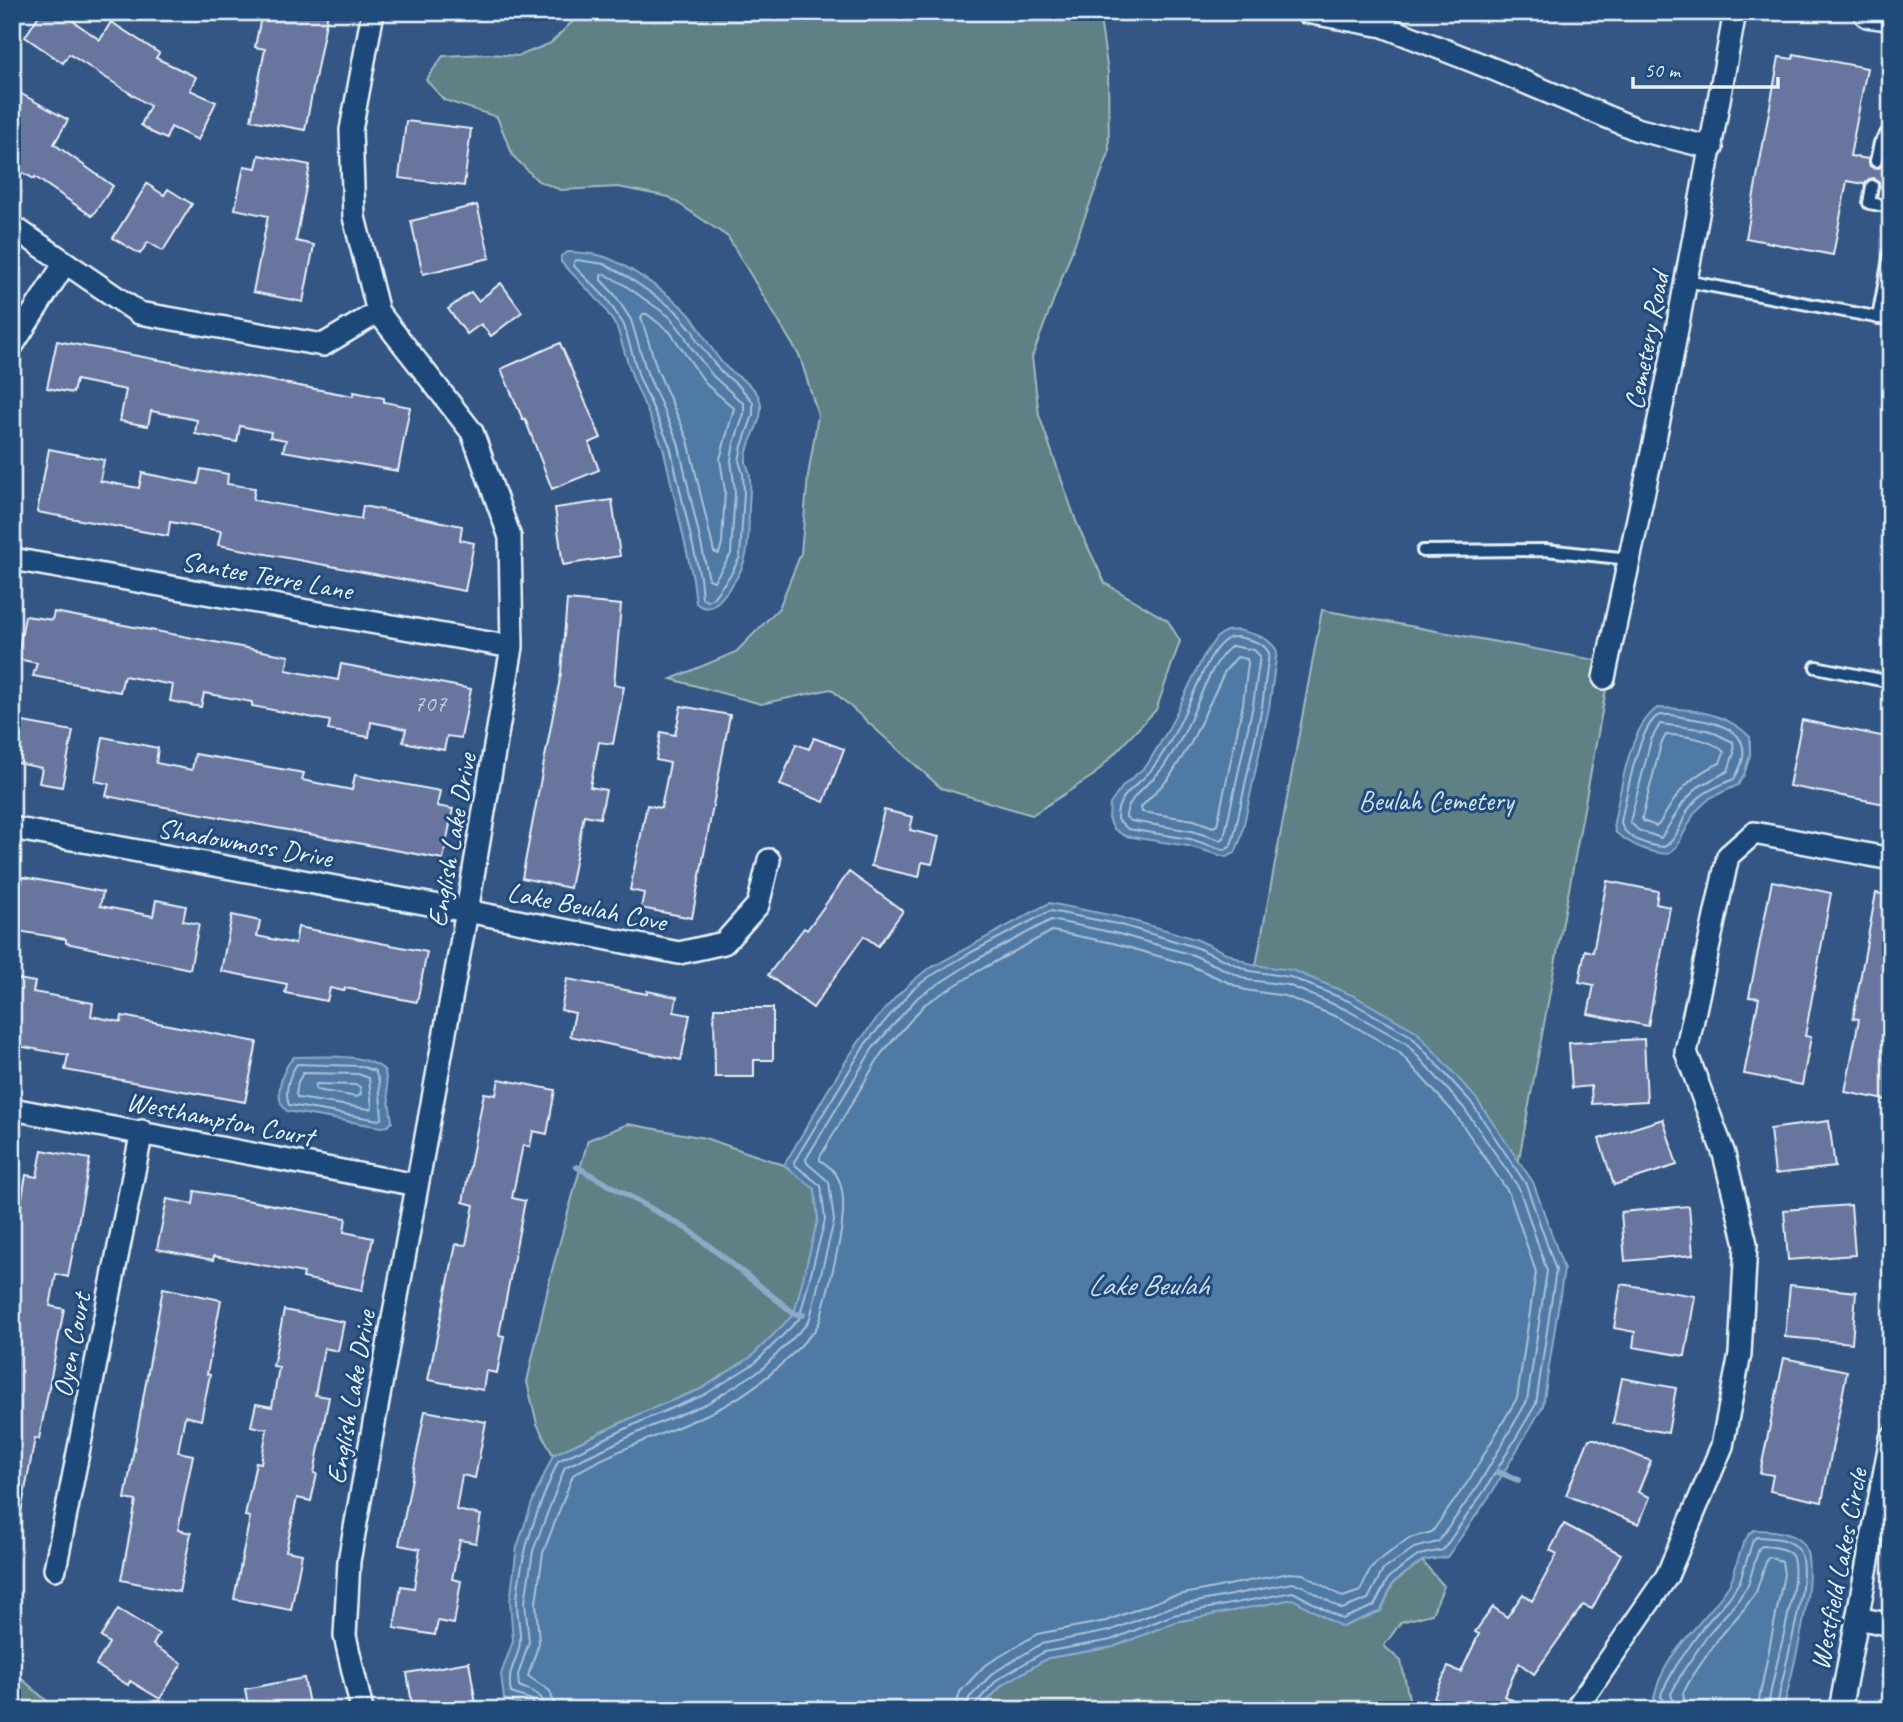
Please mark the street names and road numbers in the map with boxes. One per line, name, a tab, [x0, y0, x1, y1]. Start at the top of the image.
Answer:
street label: Cemetery Road	[1616, 266, 1678, 413]
street label: Santee Terre Lane	[179, 543, 357, 608]
street label: English Lake Drive	[419, 749, 484, 930]
street label: Shadowmoss Drive	[155, 810, 337, 875]
street label: Lake Beulah Cove	[505, 874, 671, 939]
street label: Westhampton Court	[123, 1083, 320, 1154]
street label: Oyen Court	[44, 1287, 99, 1400]
street label: English Lake Drive	[318, 1306, 383, 1487]
street label: Westfield Lakes Circle	[1802, 1464, 1876, 1673]

